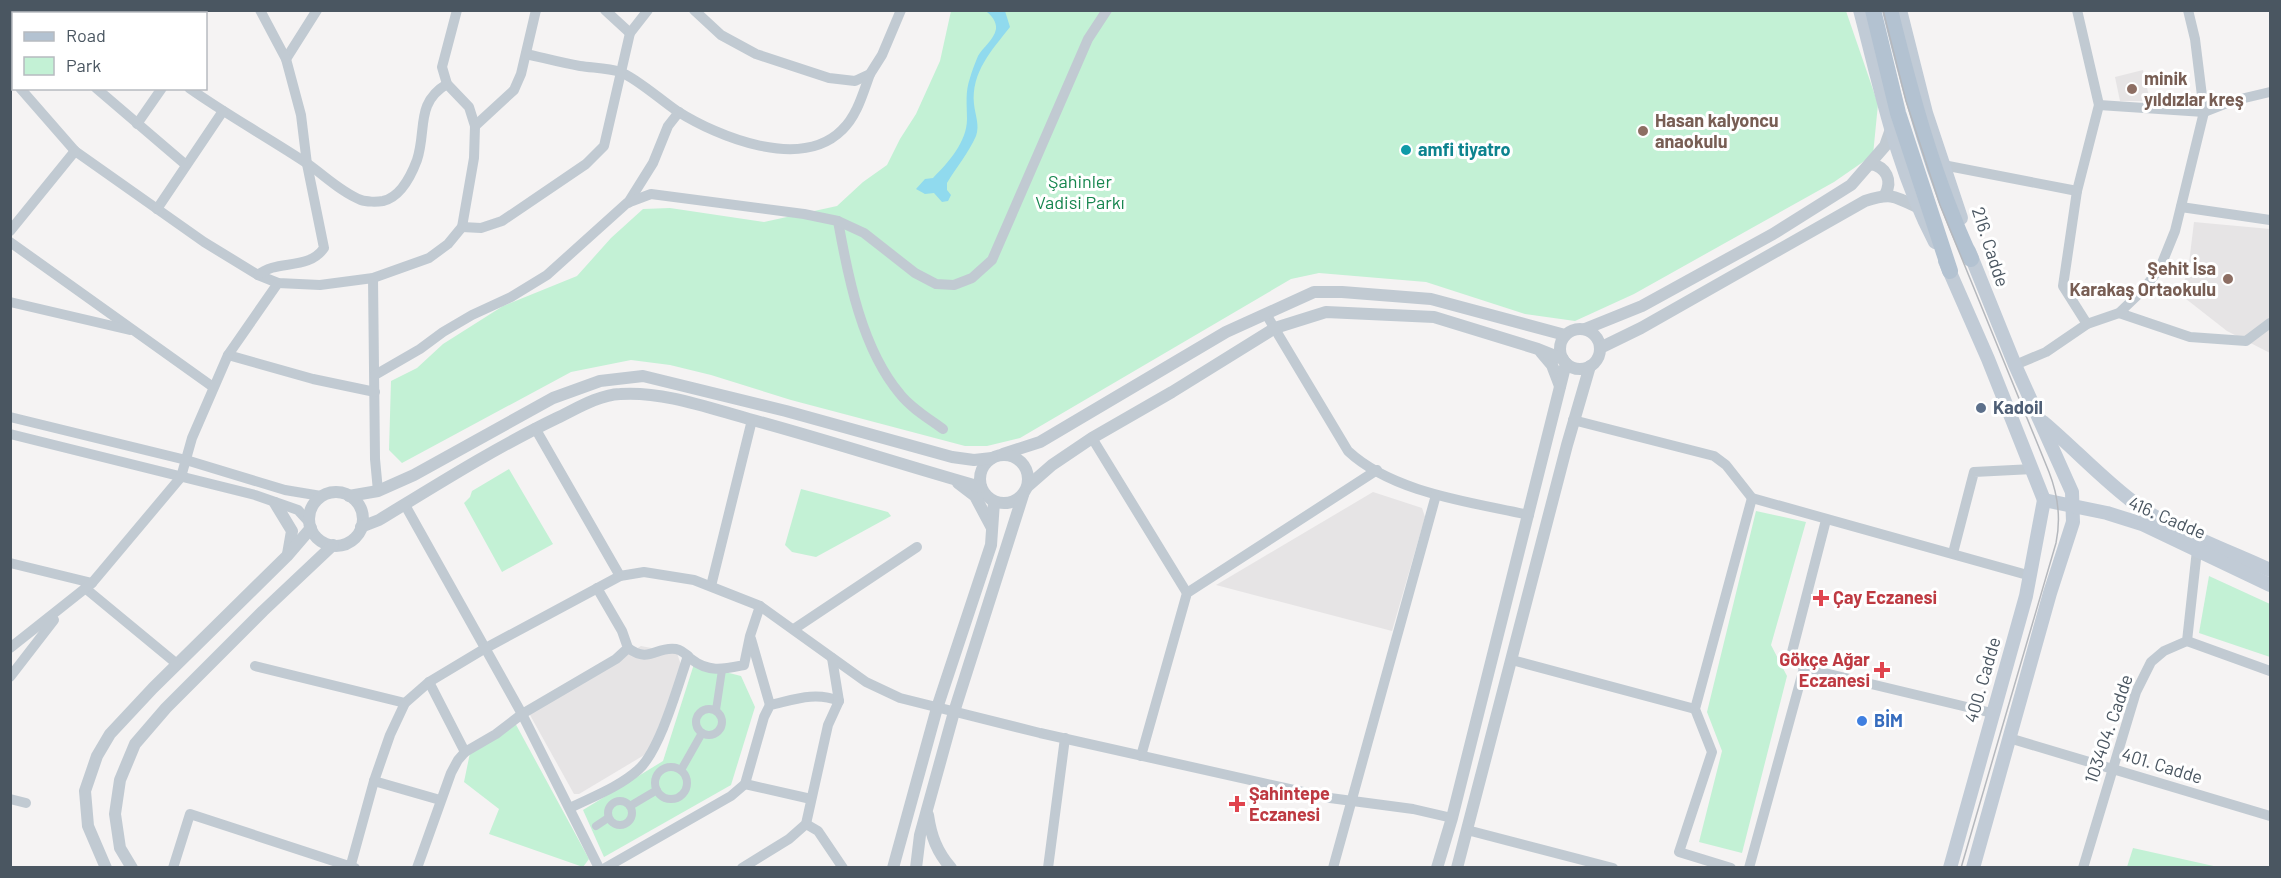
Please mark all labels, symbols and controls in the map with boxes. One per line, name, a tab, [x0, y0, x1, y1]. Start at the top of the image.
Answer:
legend	[12, 12, 207, 90]
text: Road	[66, 24, 106, 46]
text: Park	[66, 54, 101, 76]
place label: minik yıldızlar kreş	[2144, 67, 2244, 110]
marker: minik yıldızlar kreş	[2125, 82, 2139, 96]
place label: Hasan kalyoncu anaokulu	[1655, 109, 1779, 152]
marker: Hasan kalyoncu anaokulu	[1636, 124, 1650, 138]
place label: amfi tiyatro	[1418, 138, 1511, 160]
marker: amfi tiyatro	[1399, 143, 1413, 157]
park label: Şahinler Vadisi Parkı	[1035, 170, 1125, 213]
street label: 216. Cadde	[1968, 204, 2014, 289]
place label: Şehit İsa Karakaş Ortaokulu	[2069, 257, 2216, 300]
marker: Şehit İsa Karakaş Ortaokulu	[2221, 272, 2235, 286]
place label: Kadoil	[1993, 396, 2043, 418]
marker: Kadoil	[1974, 401, 1988, 415]
street label: 416. Cadde	[2125, 491, 2209, 543]
place label: Çay Eczanesi	[1833, 586, 1937, 608]
marker: Çay Eczanesi	[1814, 591, 1828, 605]
street label: 400. Cadde	[1959, 634, 2005, 725]
place label: Gökçe Ağar Eczanesi	[1779, 648, 1870, 691]
marker: Gökçe Ağar Eczanesi	[1875, 663, 1889, 677]
street label: 103404. Cadde	[2079, 671, 2137, 786]
place label: BİM	[1874, 709, 1903, 731]
marker: BİM	[1855, 714, 1869, 728]
street label: 401. Cadde	[2119, 742, 2206, 788]
place label: Şahintepe Eczanesi	[1249, 782, 1330, 825]
marker: Şahintepe Eczanesi	[1230, 797, 1244, 811]

